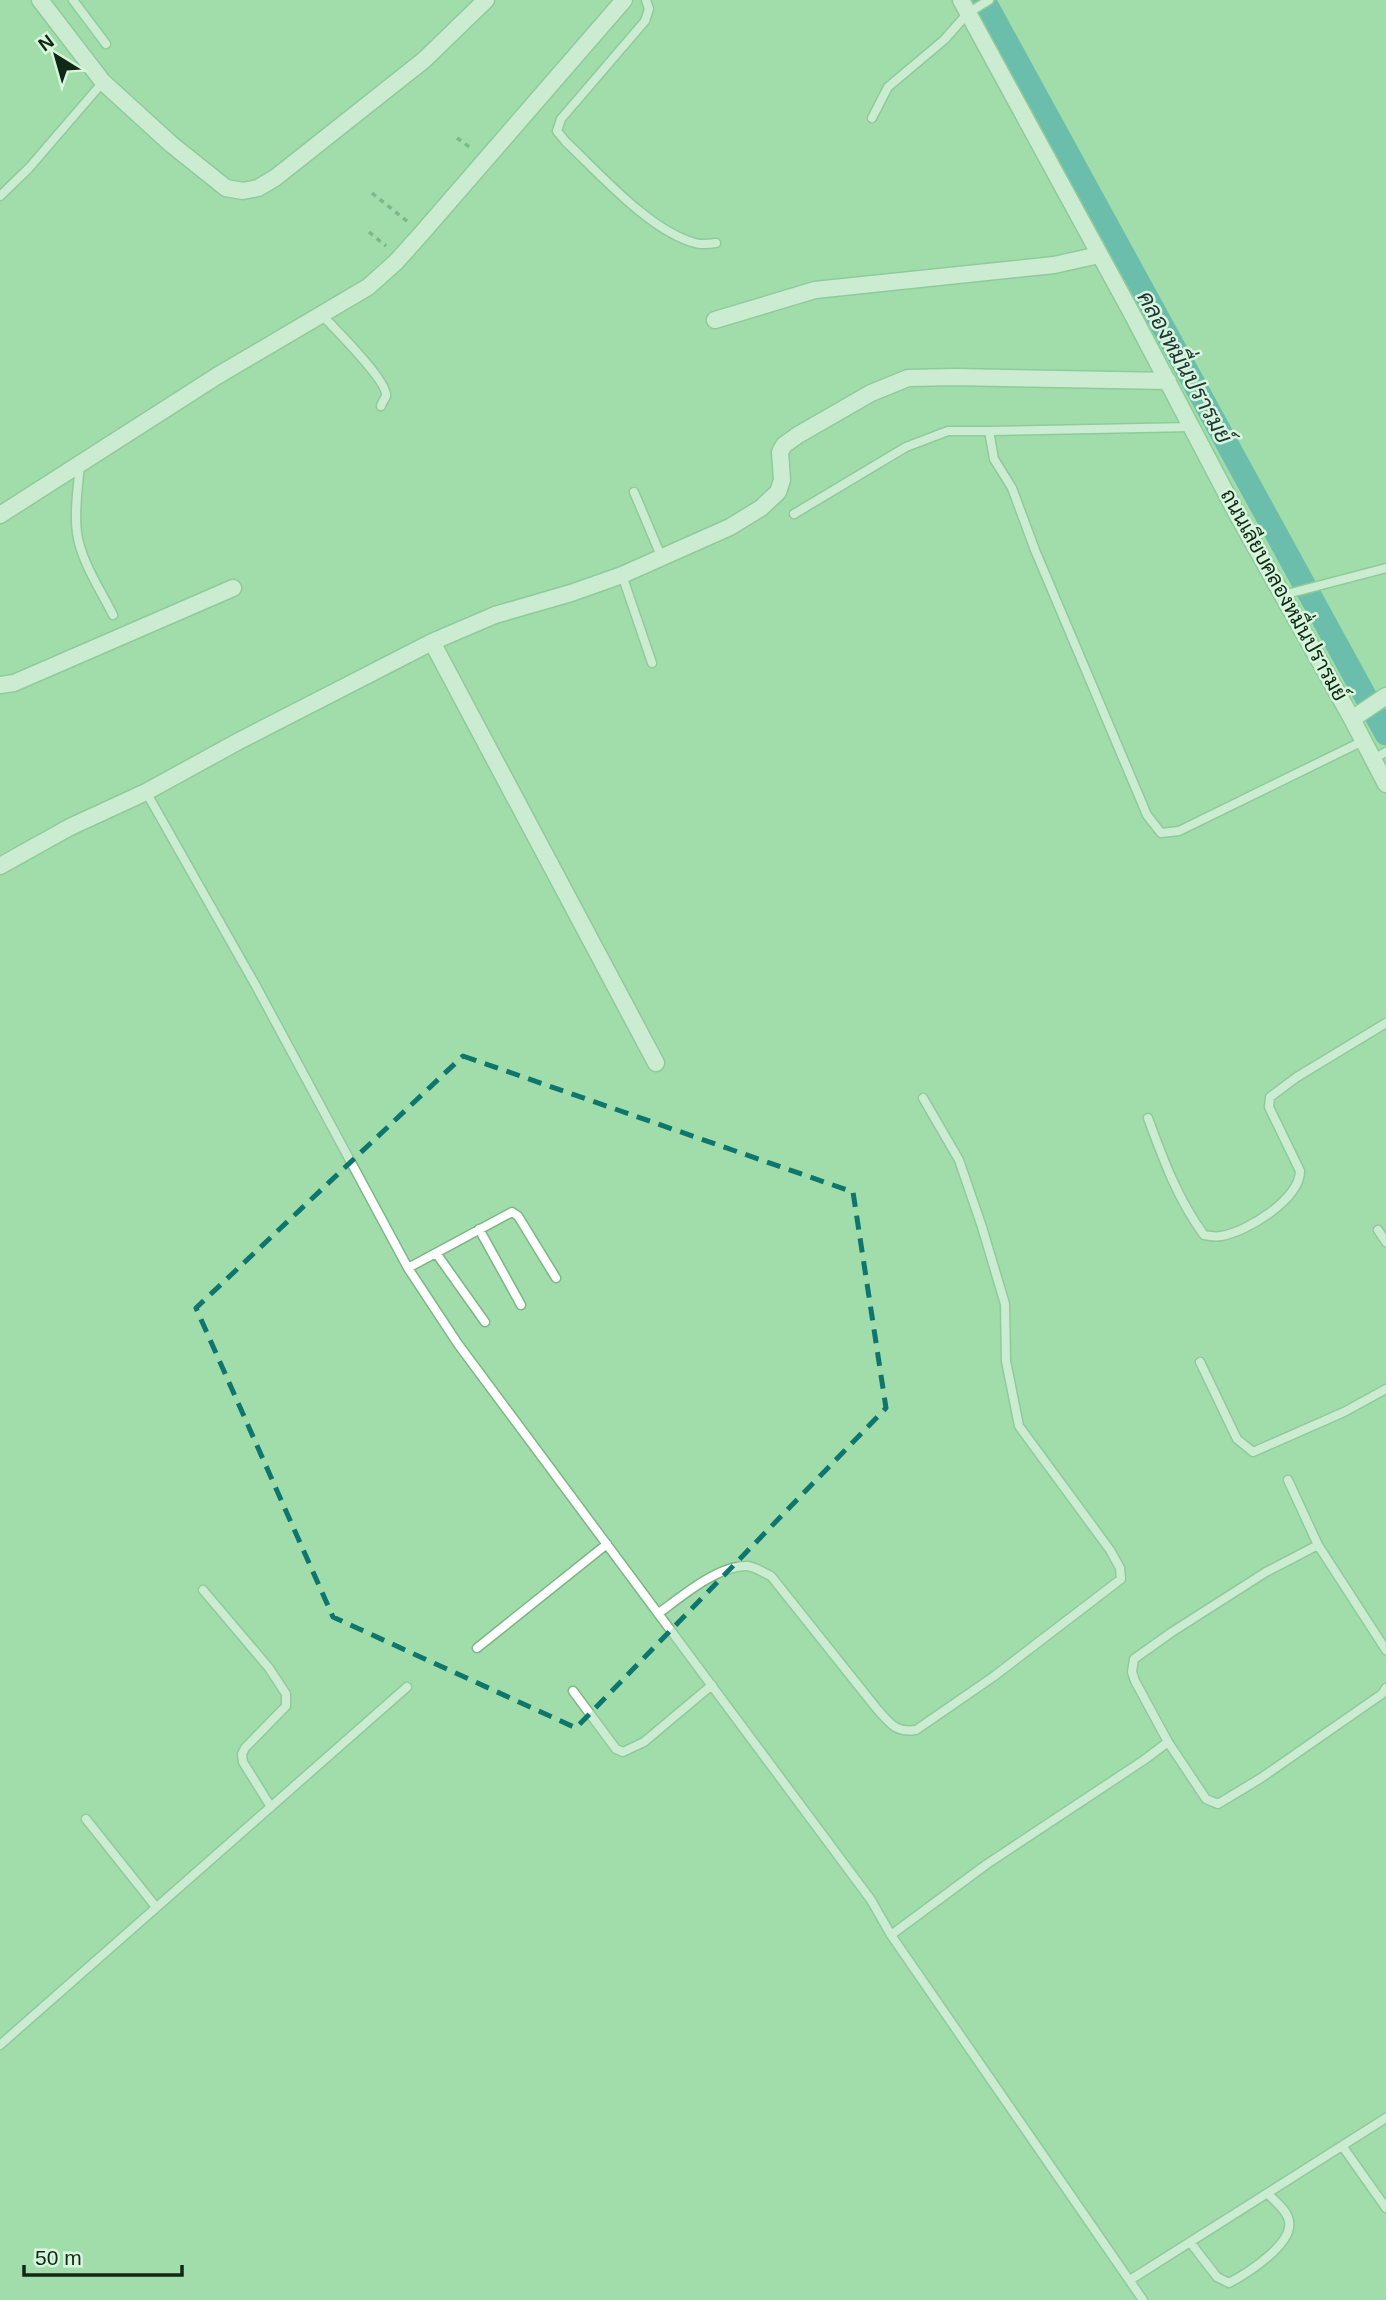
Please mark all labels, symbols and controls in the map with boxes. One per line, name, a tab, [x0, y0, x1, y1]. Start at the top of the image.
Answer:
north arrow	[21, 21, 91, 91]
text: N	[34, 30, 58, 55]
water label: คลองหมื่นปรารมย์	[1132, 282, 1246, 450]
street label: ถนนเลียบคลองหมื่นปรารมย์	[1217, 481, 1359, 705]
scale bar	[24, 2234, 182, 2278]
text: 50 m	[35, 2246, 82, 2269]

